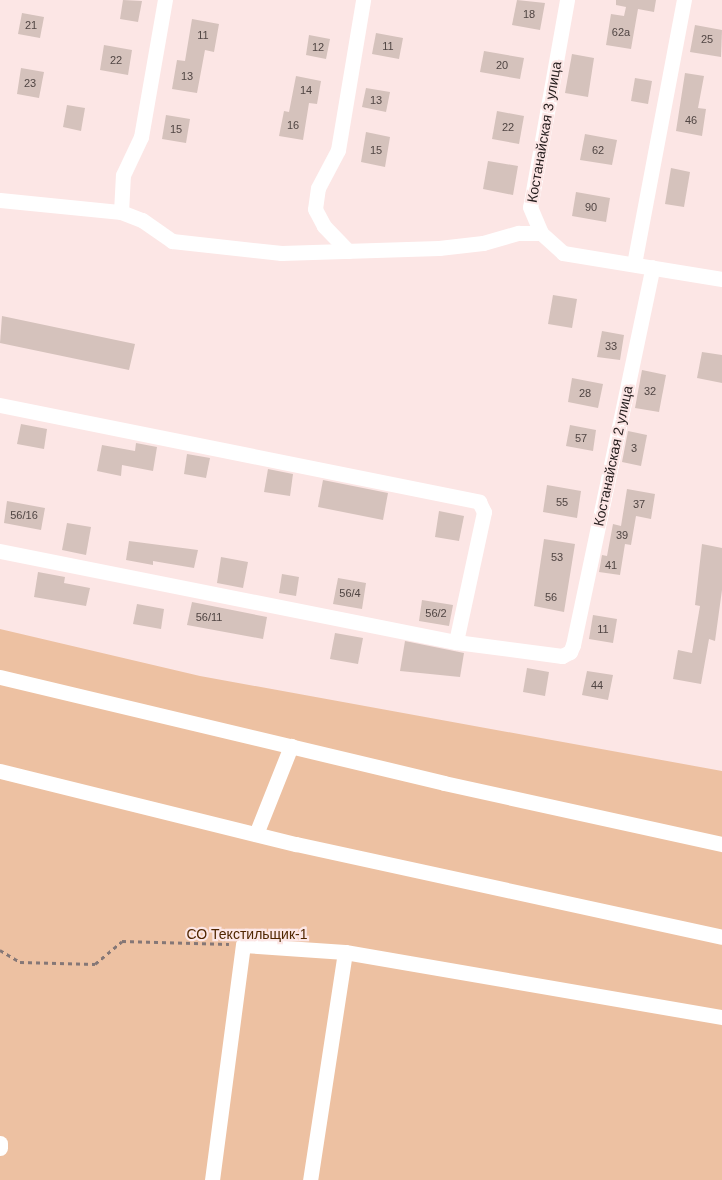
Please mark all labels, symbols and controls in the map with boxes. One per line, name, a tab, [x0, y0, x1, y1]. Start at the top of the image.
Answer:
house number: 18	[523, 7, 535, 21]
house number: 21	[25, 18, 37, 32]
house number: 62а	[612, 25, 630, 39]
house number: 11	[197, 28, 209, 42]
house number: 25	[701, 32, 713, 46]
house number: 11	[382, 39, 394, 53]
house number: 12	[312, 40, 324, 54]
house number: 22	[110, 53, 122, 67]
house number: 20	[496, 58, 508, 72]
street label: Костанайская 3 улица	[523, 60, 565, 204]
house number: 13	[181, 69, 193, 83]
house number: 23	[24, 76, 36, 90]
house number: 14	[300, 83, 312, 97]
house number: 13	[370, 93, 382, 107]
house number: 46	[685, 113, 697, 127]
house number: 16	[287, 118, 299, 132]
house number: 22	[502, 120, 514, 134]
house number: 15	[170, 122, 182, 136]
house number: 15	[370, 143, 382, 157]
house number: 62	[592, 143, 604, 157]
house number: 90	[585, 200, 597, 214]
house number: 33	[605, 339, 617, 353]
street label: Костанайская 2 улица	[590, 384, 636, 528]
house number: 32	[644, 384, 656, 398]
house number: 28	[579, 386, 591, 400]
house number: 57	[575, 431, 587, 445]
house number: 3	[631, 441, 637, 455]
house number: 55	[556, 495, 568, 509]
house number: 37	[633, 497, 645, 511]
house number: 56/16	[10, 508, 38, 522]
house number: 39	[616, 528, 628, 542]
house number: 53	[551, 550, 563, 564]
house number: 41	[605, 558, 617, 572]
house number: 56/4	[339, 586, 361, 600]
house number: 56	[545, 590, 557, 604]
house number: 56/2	[425, 606, 447, 620]
house number: 56/11	[196, 610, 222, 624]
house number: 11	[597, 622, 609, 636]
house number: 44	[591, 678, 603, 692]
park label: СО Текстильщик-1	[186, 926, 308, 942]

